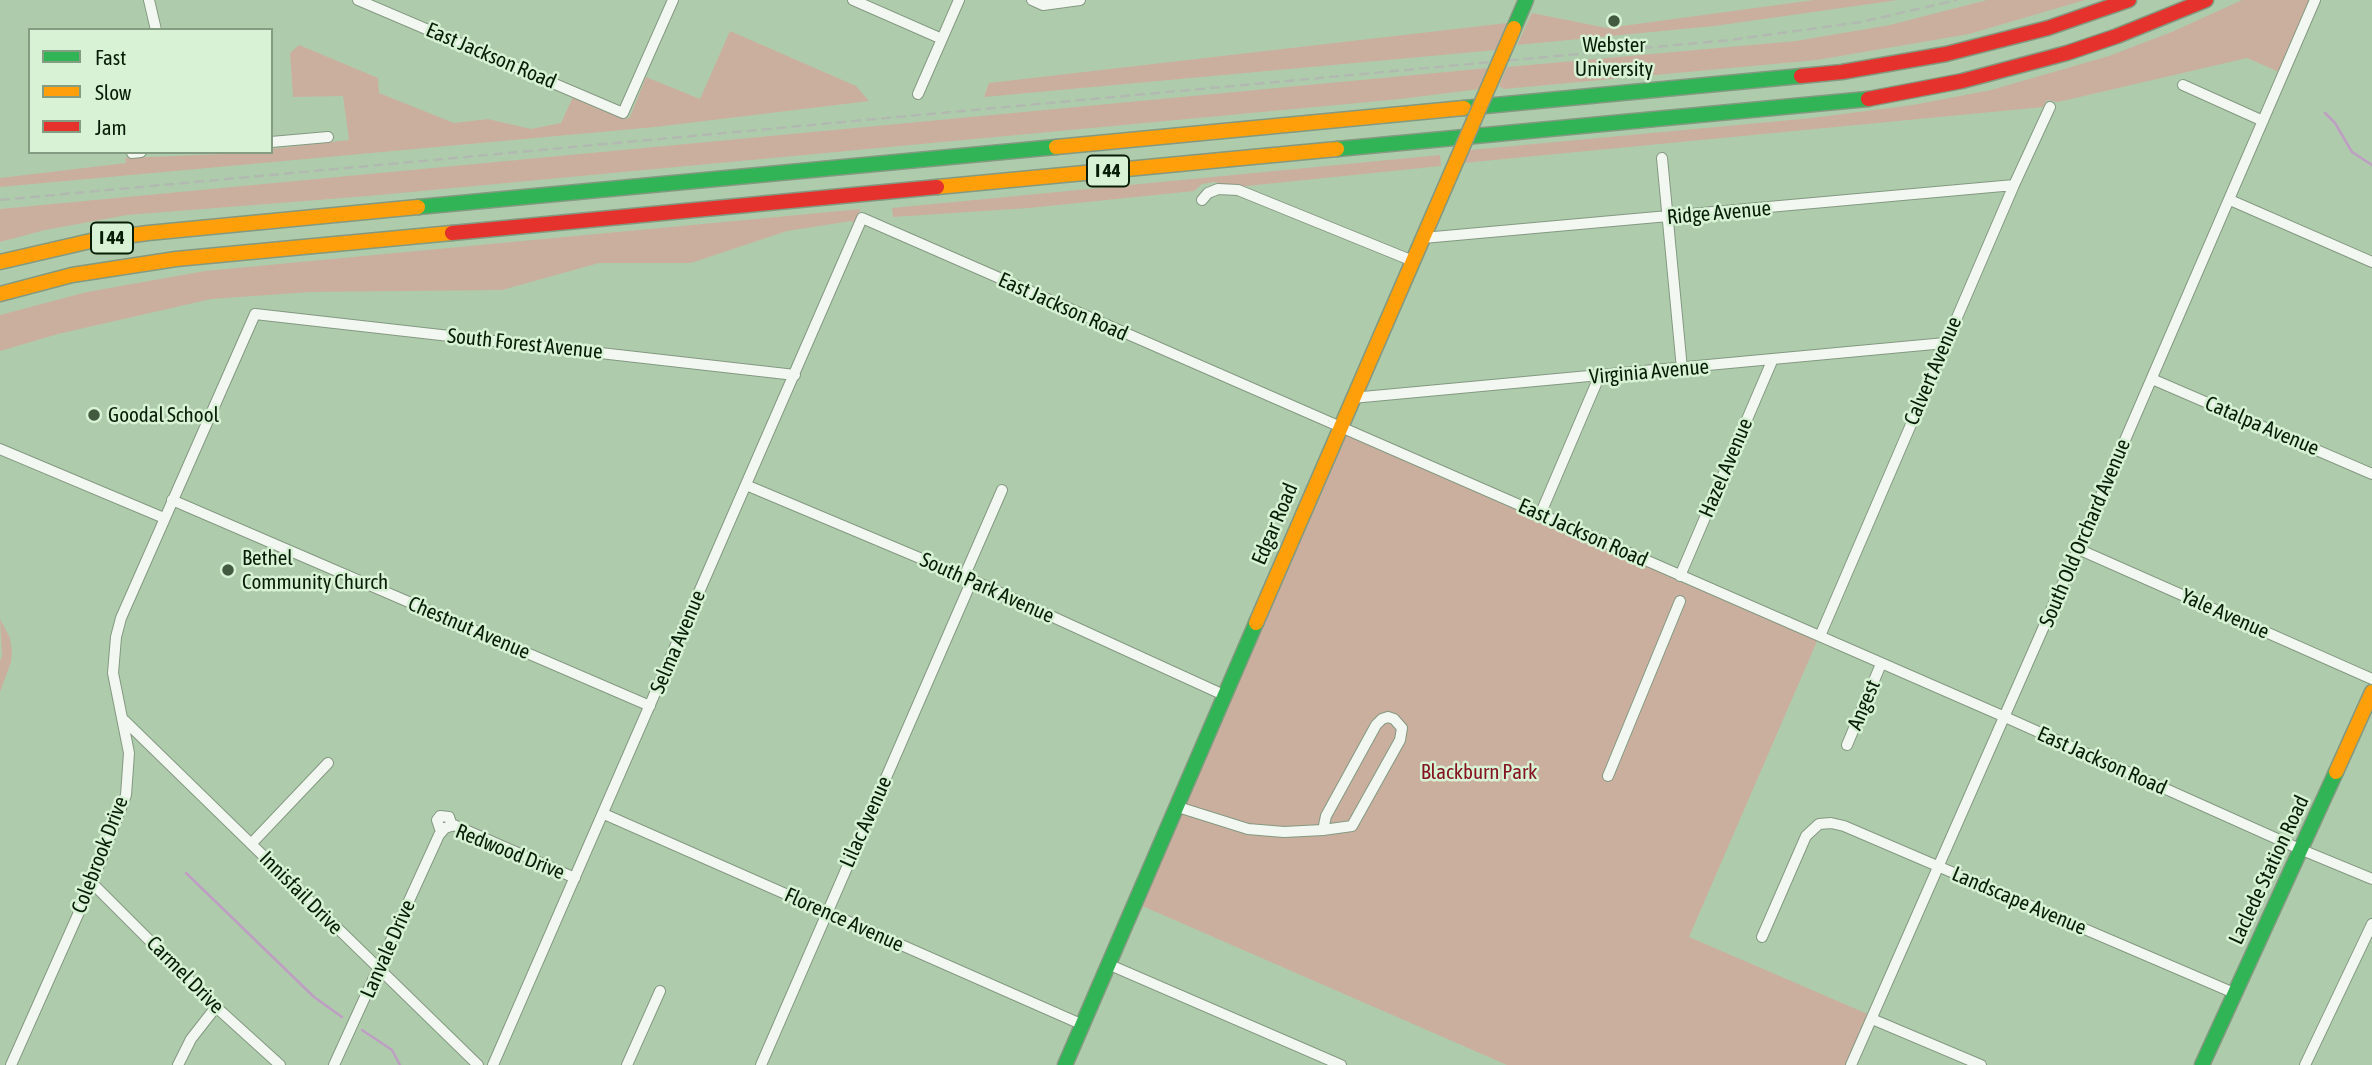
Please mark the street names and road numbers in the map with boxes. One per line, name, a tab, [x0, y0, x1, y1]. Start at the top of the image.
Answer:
street label: East Jackson Road	[422, 17, 560, 95]
road number: I 44	[1087, 155, 1129, 186]
street label: Ridge Avenue	[1666, 196, 1772, 230]
road number: I 44	[91, 222, 133, 254]
street label: East Jackson Road	[994, 267, 1132, 347]
street label: Calvert Avenue	[1899, 313, 1967, 429]
street label: South Forest Avenue	[446, 323, 604, 365]
street label: Virginia Avenue	[1588, 354, 1710, 390]
street label: Catalpa Avenue	[2201, 391, 2323, 461]
street label: Hazel Avenue	[1694, 415, 1758, 521]
street label: South Old Orchard Avenue	[2034, 435, 2136, 631]
street label: Edgar Road	[1247, 479, 1303, 569]
street label: East Jackson Road	[1514, 493, 1652, 573]
street label: South Park Avenue	[916, 547, 1058, 629]
street label: Yale Avenue	[2177, 583, 2273, 645]
street label: Selma Avenue	[645, 587, 711, 697]
street label: Chestnut Avenue	[404, 591, 534, 665]
street label: Angest	[1842, 676, 1886, 734]
street label: East Jackson Road	[2033, 721, 2171, 801]
street label: Lilac Avenue	[835, 773, 897, 871]
street label: Laclede Station Road	[2223, 792, 2315, 948]
street label: Colebrook Drive	[66, 793, 134, 917]
street label: Redwood Drive	[452, 819, 568, 885]
street label: Innisfail Drive	[254, 846, 348, 940]
street label: Landscape Avenue	[1948, 861, 2090, 941]
street label: Florence Avenue	[780, 882, 908, 958]
street label: Lanvale Drive	[355, 896, 421, 1002]
street label: Carmel Drive	[141, 931, 229, 1019]

